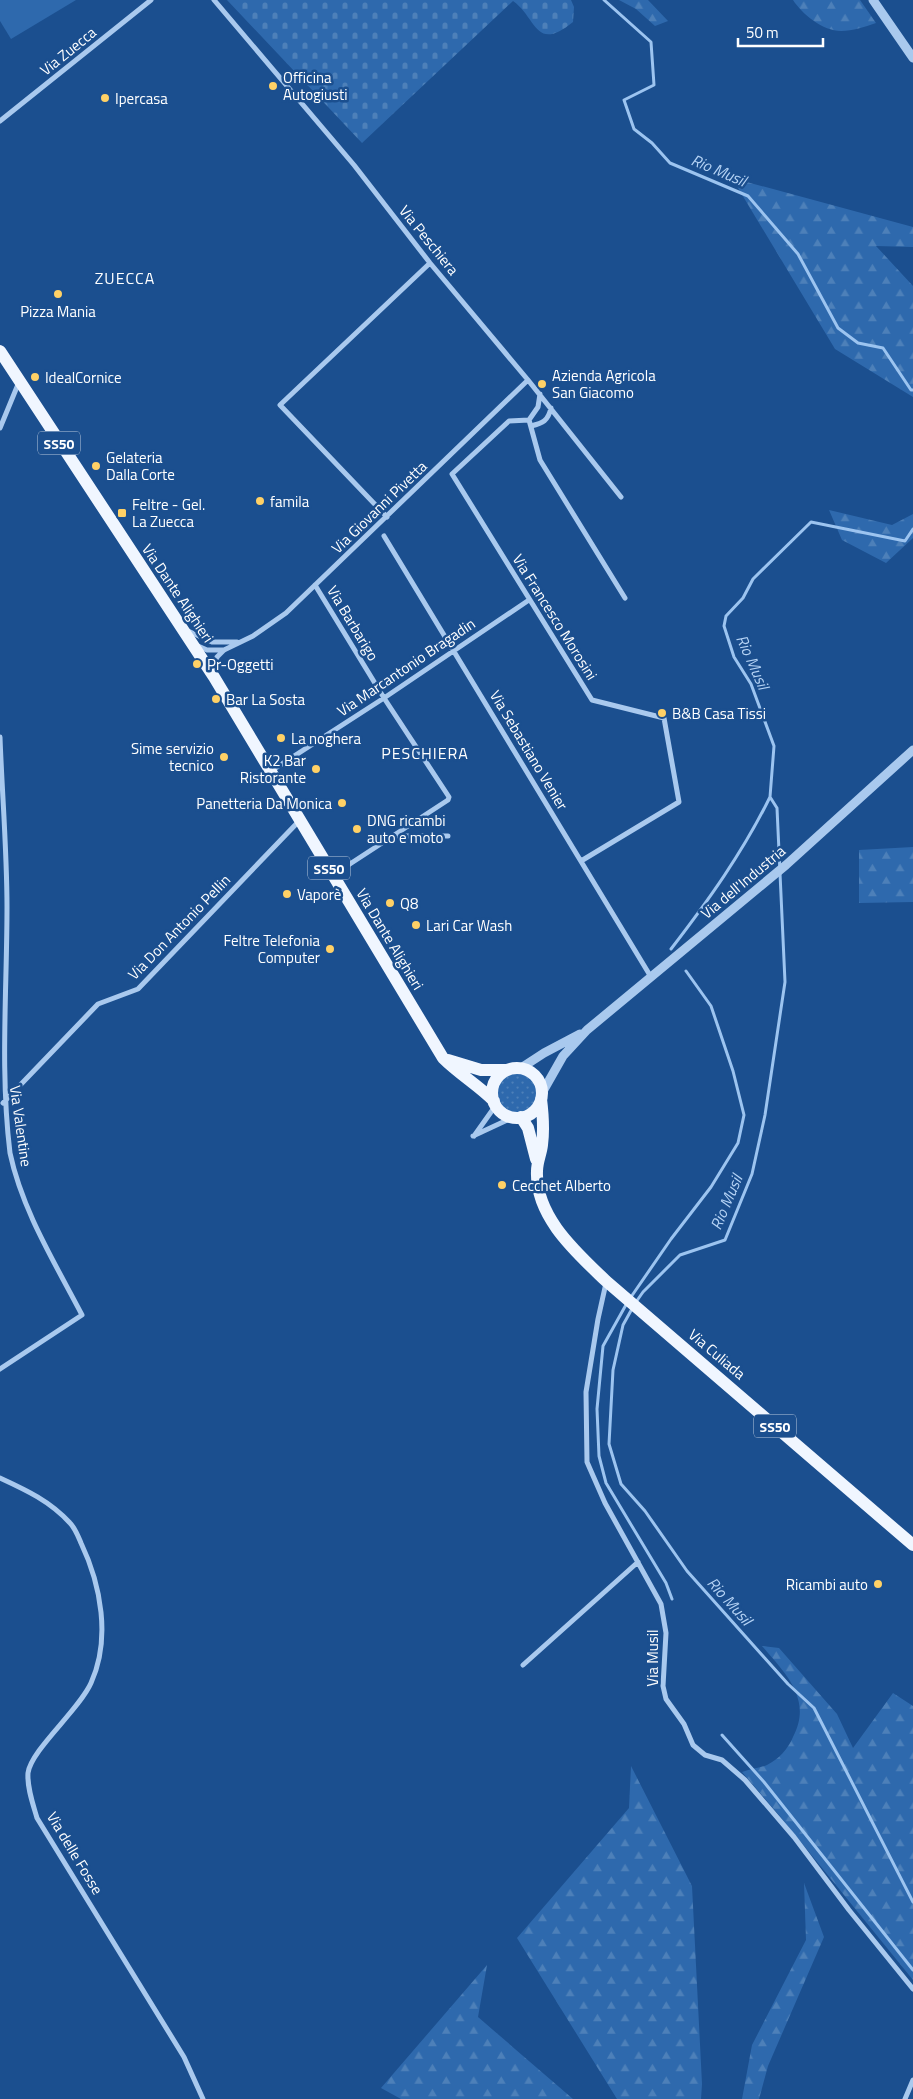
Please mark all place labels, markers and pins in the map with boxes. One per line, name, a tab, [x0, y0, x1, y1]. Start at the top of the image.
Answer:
place label: Officina Autogiusti	[283, 66, 348, 106]
marker: Officina Autogiusti	[267, 80, 279, 92]
place label: Ipercasa	[115, 87, 168, 110]
marker: Ipercasa	[99, 92, 111, 104]
marker: Pizza Mania	[52, 288, 64, 300]
place label: Pizza Mania	[20, 300, 96, 323]
place label: Azienda Agricola San Giacomo	[552, 364, 656, 404]
place label: IdealCornice	[45, 366, 122, 389]
marker: IdealCornice	[29, 371, 41, 383]
marker: Azienda Agricola San Giacomo	[536, 378, 548, 390]
place label: Gelateria Dalla Corte	[106, 446, 175, 486]
marker: Gelateria Dalla Corte	[90, 460, 102, 472]
place label: famila	[270, 490, 310, 513]
place label: Feltre - Gel. La Zuecca	[132, 493, 205, 533]
marker: famila	[254, 495, 266, 507]
marker: Feltre - Gel. La Zuecca	[116, 507, 128, 519]
place label: Pr-Oggetti	[207, 653, 274, 676]
marker: Pr-Oggetti	[191, 658, 203, 670]
place label: Bar La Sosta	[226, 688, 306, 711]
marker: Bar La Sosta	[210, 693, 222, 705]
place label: B&B Casa Tissi	[672, 702, 766, 725]
marker: B&B Casa Tissi	[656, 707, 668, 719]
place label: La noghera	[291, 727, 362, 750]
marker: La noghera	[275, 732, 287, 744]
place label: Sime servizio tecnico	[131, 737, 214, 777]
place label: K2 Bar Ristorante	[240, 749, 306, 789]
marker: Sime servizio tecnico	[218, 751, 230, 763]
marker: K2 Bar Ristorante	[310, 763, 322, 775]
place label: Panetteria Da Monica	[196, 792, 332, 815]
marker: Panetteria Da Monica	[336, 797, 348, 809]
place label: DNG ricambi auto e moto	[367, 809, 446, 849]
marker: DNG ricambi auto e moto	[351, 823, 363, 835]
place label: Vaporè	[297, 883, 341, 906]
marker: Vaporè	[281, 888, 293, 900]
place label: Q8	[400, 892, 418, 915]
marker: Q8	[384, 897, 396, 909]
place label: Lari Car Wash	[426, 914, 512, 937]
marker: Lari Car Wash	[410, 919, 422, 931]
place label: Feltre Telefonia Computer	[223, 929, 320, 969]
marker: Feltre Telefonia Computer	[324, 943, 336, 955]
place label: Cecchet Alberto	[512, 1174, 611, 1197]
marker: Cecchet Alberto	[496, 1179, 508, 1191]
place label: Ricambi auto	[786, 1573, 868, 1596]
marker: Ricambi auto	[872, 1578, 884, 1590]

